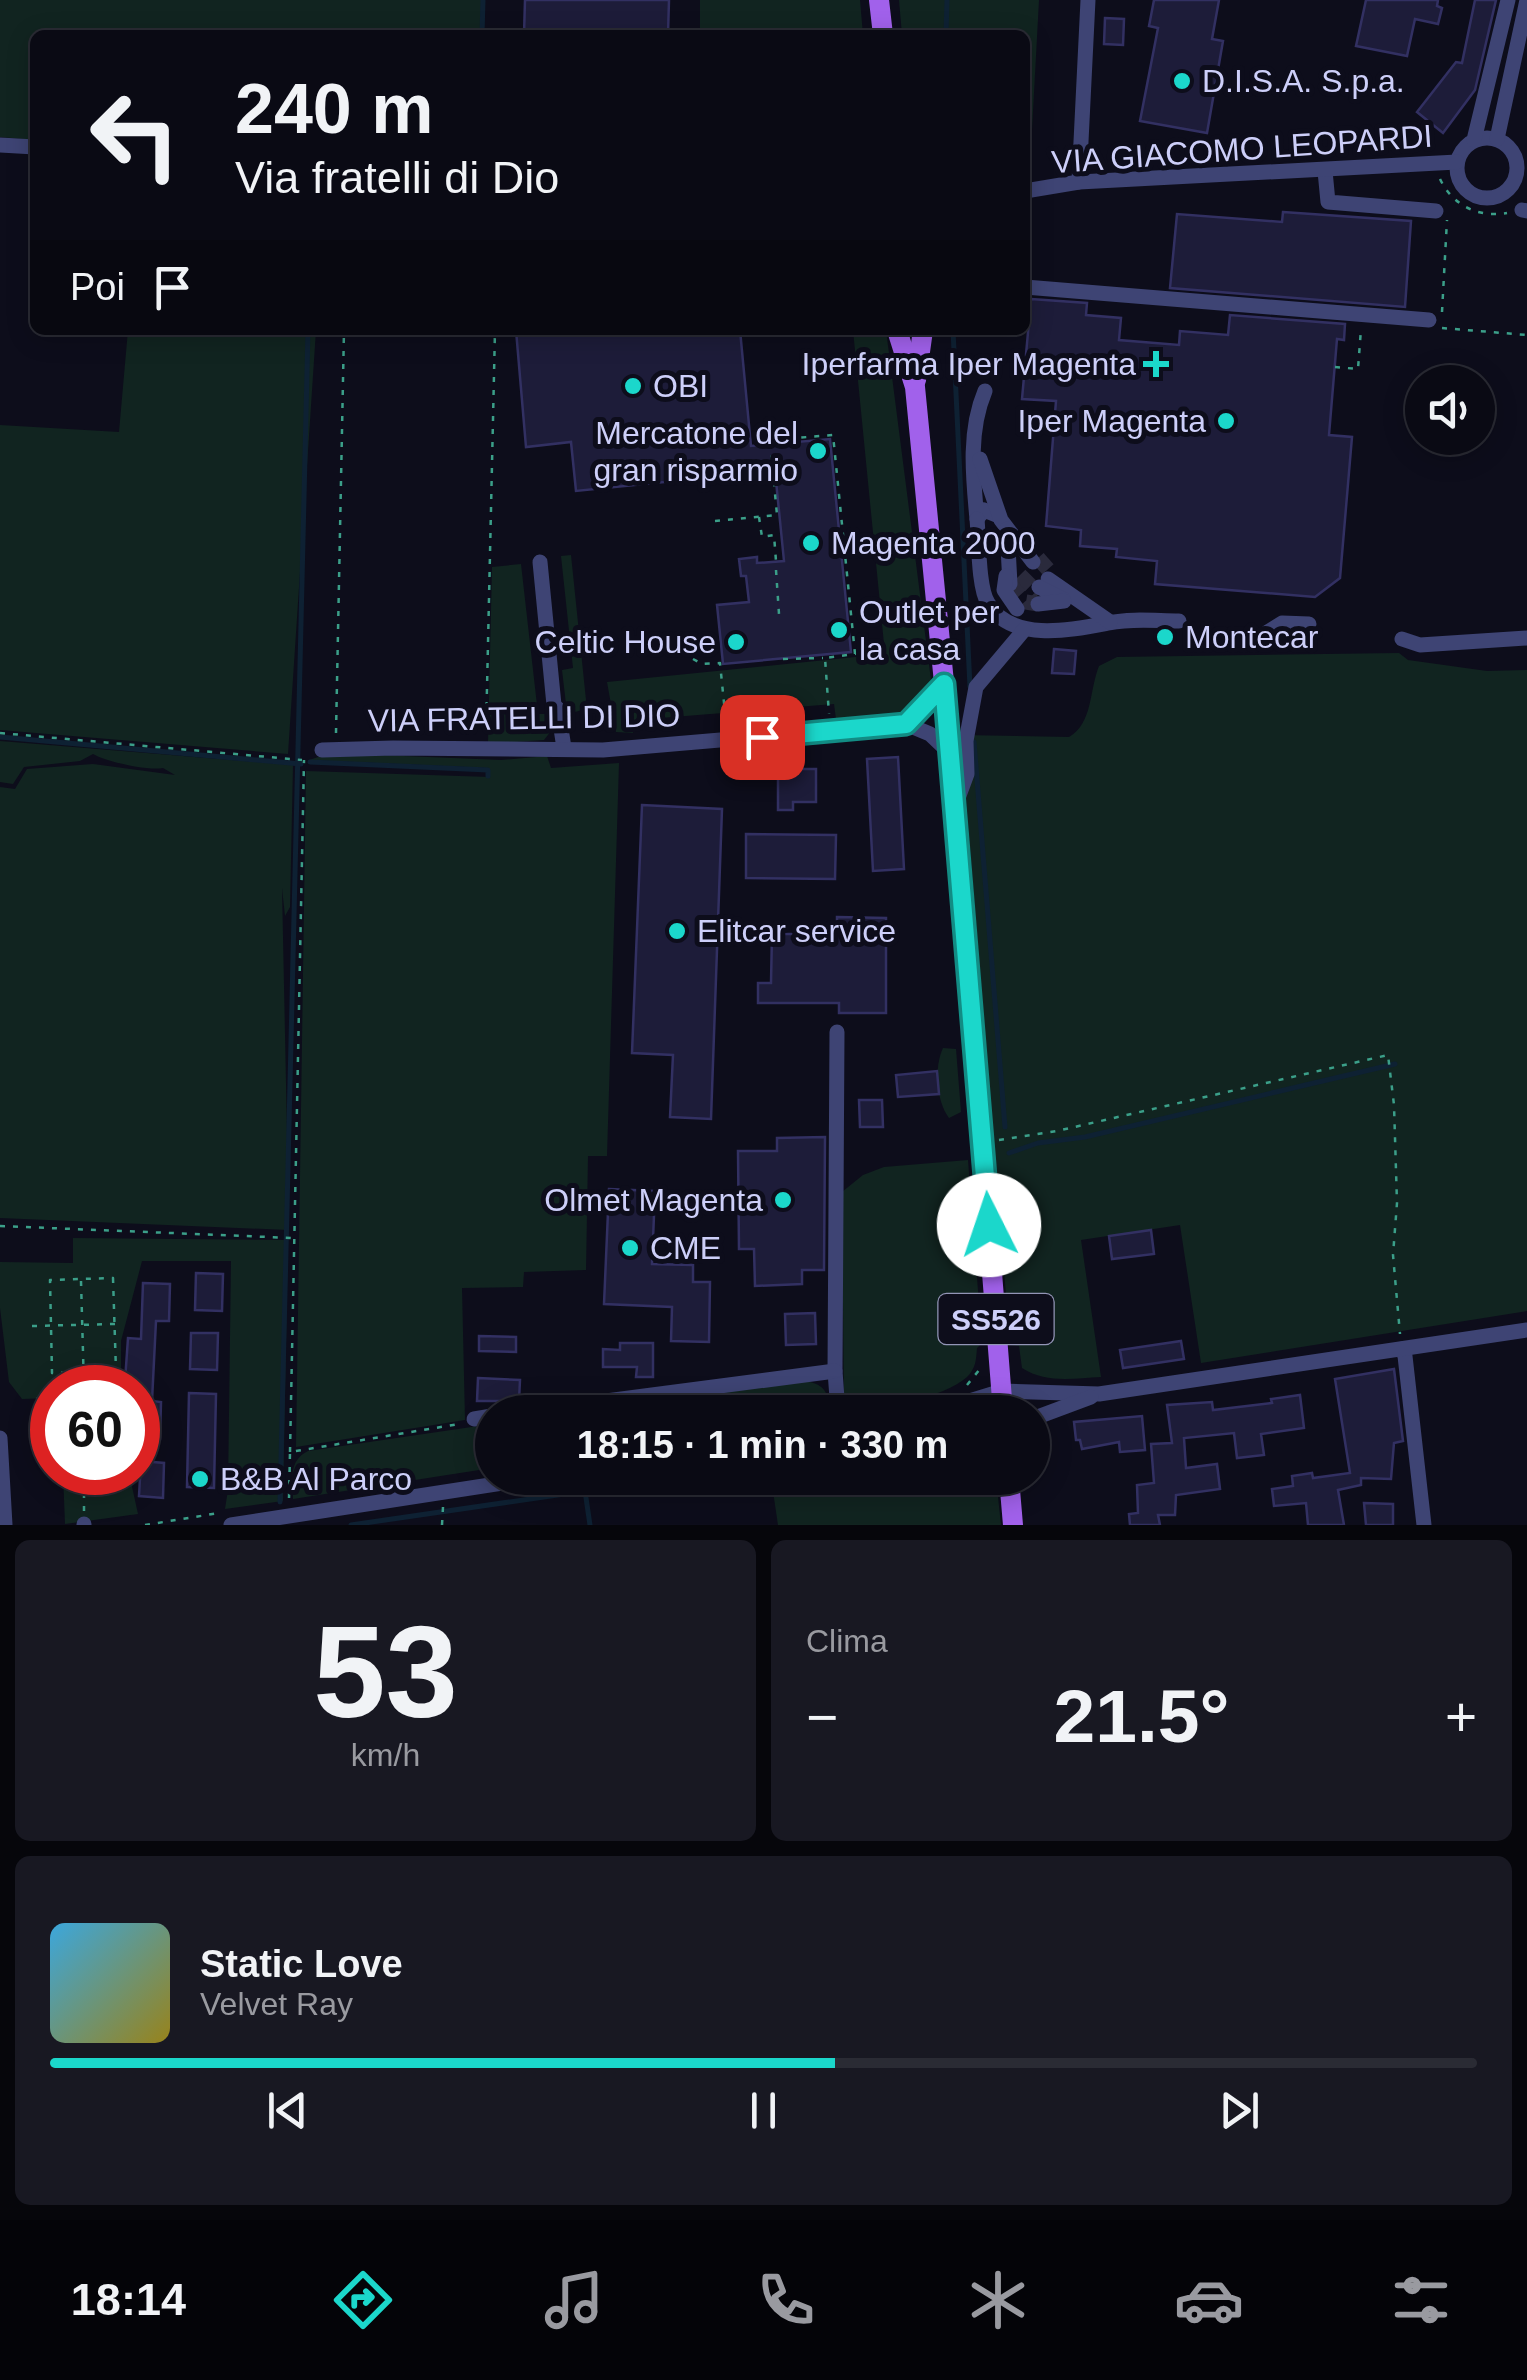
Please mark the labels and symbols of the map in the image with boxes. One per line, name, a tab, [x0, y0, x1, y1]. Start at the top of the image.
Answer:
place label: D.I.S.A. S.p.a.	[1202, 63, 1405, 99]
marker: D.I.S.A. S.p.a.	[1171, 70, 1193, 92]
street label: VIA GIACOMO LEOPARDI	[1050, 118, 1434, 180]
place label: Iperfarma Iper Magenta	[802, 346, 1136, 382]
marker: Iperfarma Iper Magenta	[1145, 353, 1167, 375]
place label: OBI	[653, 368, 708, 404]
marker: OBI	[622, 375, 644, 397]
place label: Iper Magenta	[1017, 403, 1206, 439]
marker: Iper Magenta	[1215, 410, 1237, 432]
place label: Mercatone del gran risparmio	[593, 415, 798, 488]
marker: Mercatone del gran risparmio	[807, 440, 829, 462]
place label: Magenta 2000	[831, 525, 1036, 561]
marker: Magenta 2000	[800, 532, 822, 554]
place label: Outlet per la casa	[859, 594, 1000, 667]
marker: Outlet per la casa	[828, 619, 850, 641]
place label: Montecar	[1185, 619, 1319, 655]
place label: Celtic House	[535, 624, 716, 660]
marker: Montecar	[1154, 626, 1176, 648]
marker: Celtic House	[725, 631, 747, 653]
pin	[720, 695, 805, 780]
street label: VIA FRATELLI DI DIO	[368, 697, 680, 739]
place label: Elitcar service	[697, 913, 896, 949]
marker: Elitcar service	[666, 920, 688, 942]
position arrow	[937, 1173, 1041, 1277]
place label: Olmet Magenta	[544, 1182, 763, 1218]
marker: Olmet Magenta	[772, 1189, 794, 1211]
place label: CME	[650, 1230, 721, 1266]
marker: CME	[619, 1237, 641, 1259]
road number: SS526	[938, 1294, 1054, 1344]
speed limit sign: 60	[30, 1365, 160, 1495]
place label: B&B Al Parco	[220, 1461, 412, 1497]
marker: B&B Al Parco	[189, 1468, 211, 1490]

